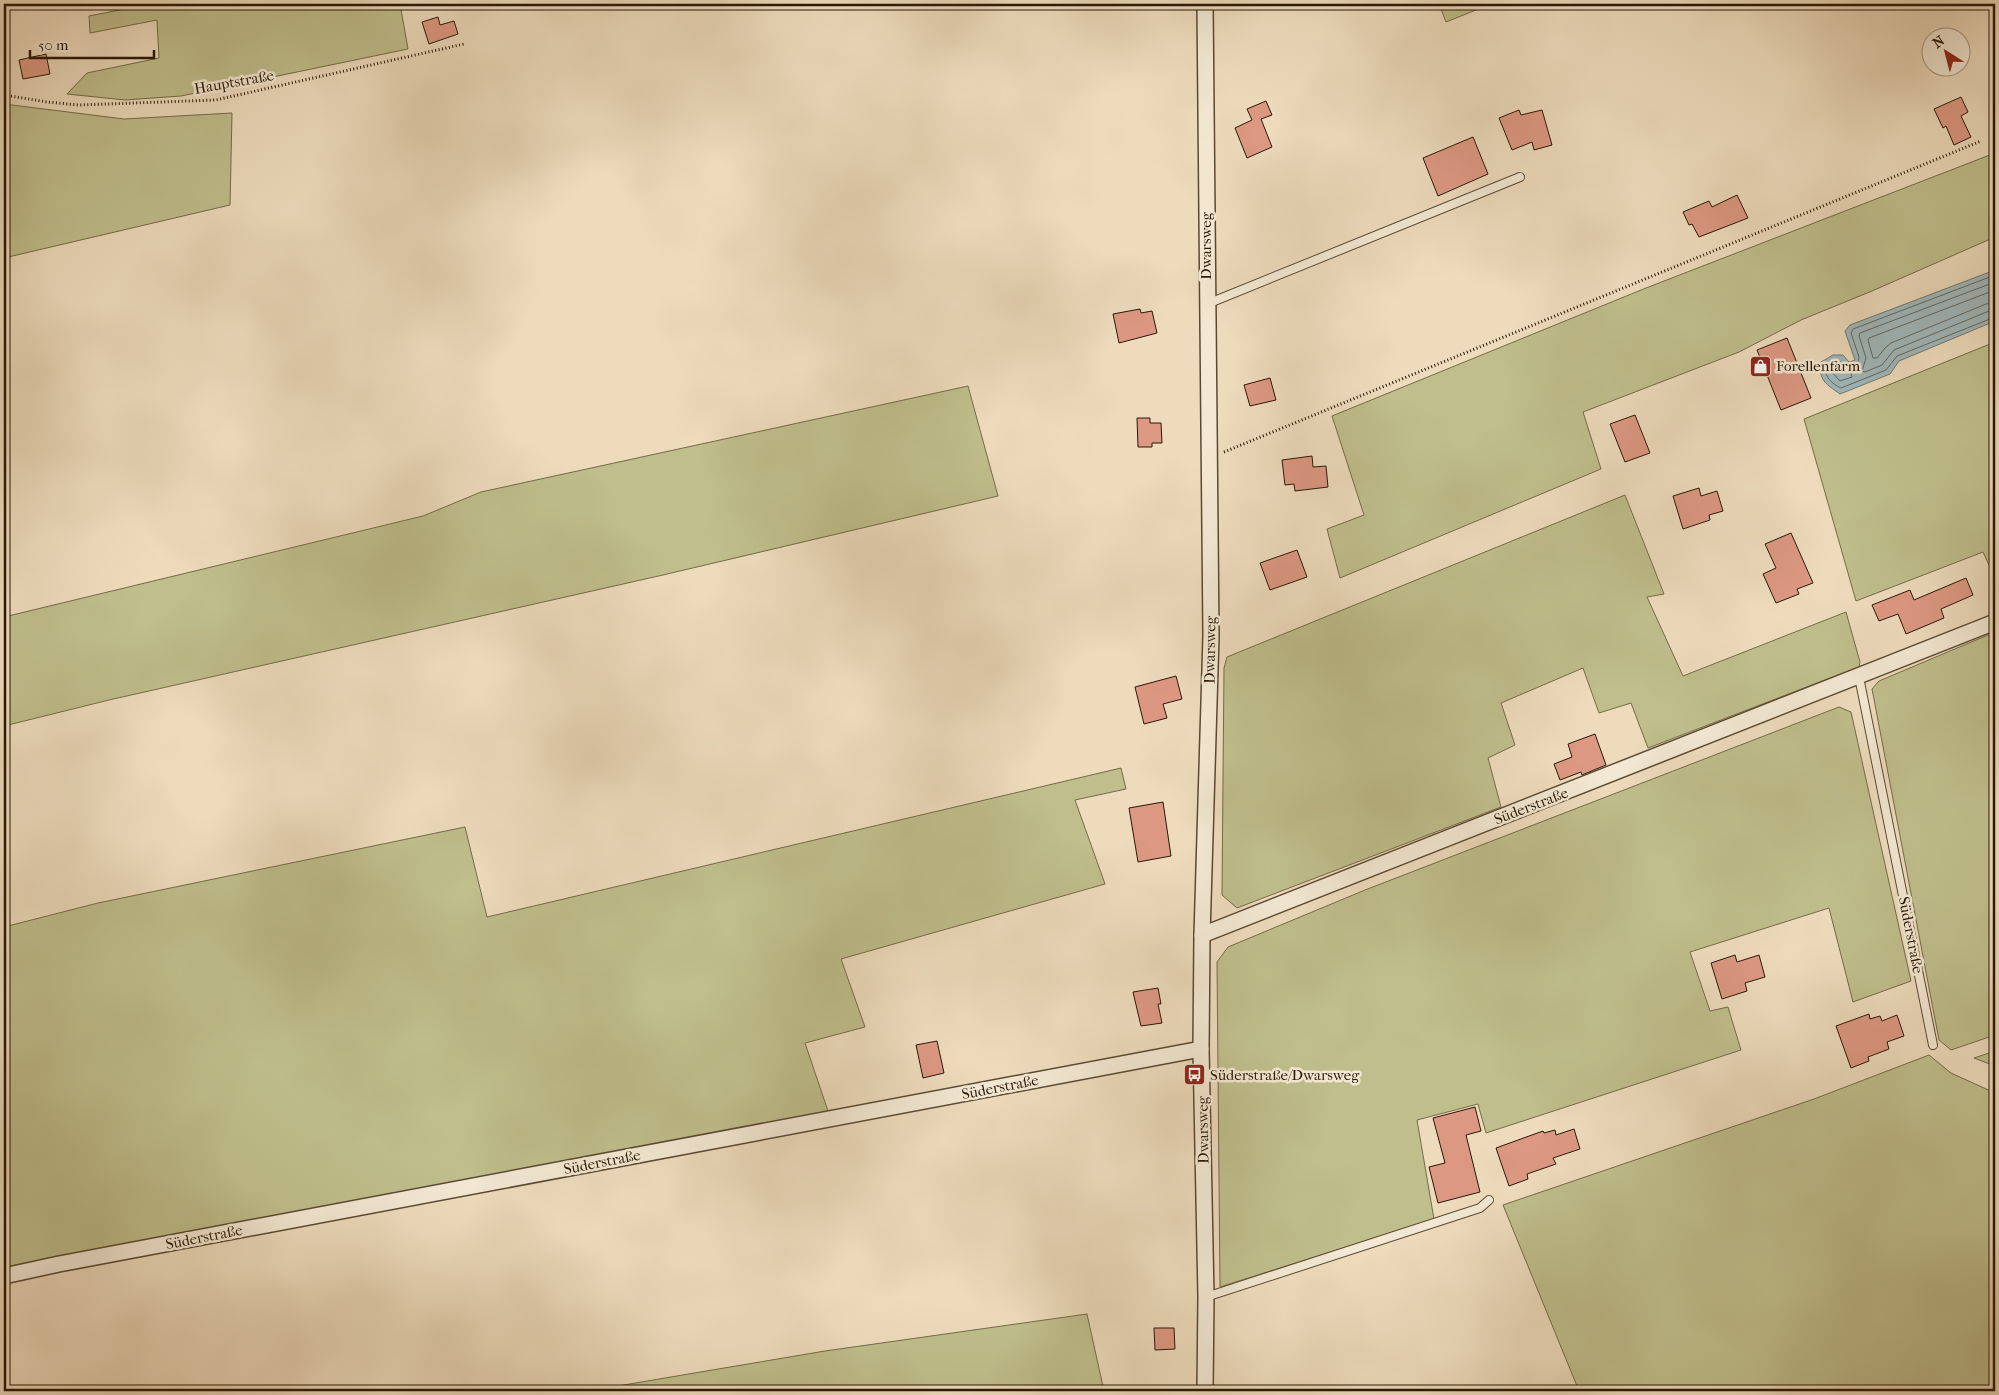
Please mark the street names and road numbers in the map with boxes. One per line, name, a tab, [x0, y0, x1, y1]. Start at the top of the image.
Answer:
street label: Hauptstraße	[193, 66, 276, 98]
street label: Dwarsweg	[1197, 211, 1215, 280]
street label: Dwarsweg	[1200, 615, 1220, 684]
street label: Süderstraße	[1491, 783, 1571, 828]
street label: Süderstraße	[1895, 895, 1927, 976]
street label: Süderstraße	[960, 1071, 1041, 1103]
street label: Dwarsweg	[1193, 1095, 1213, 1164]
street label: Süderstraße	[562, 1146, 643, 1178]
street label: Süderstraße	[164, 1221, 245, 1253]

